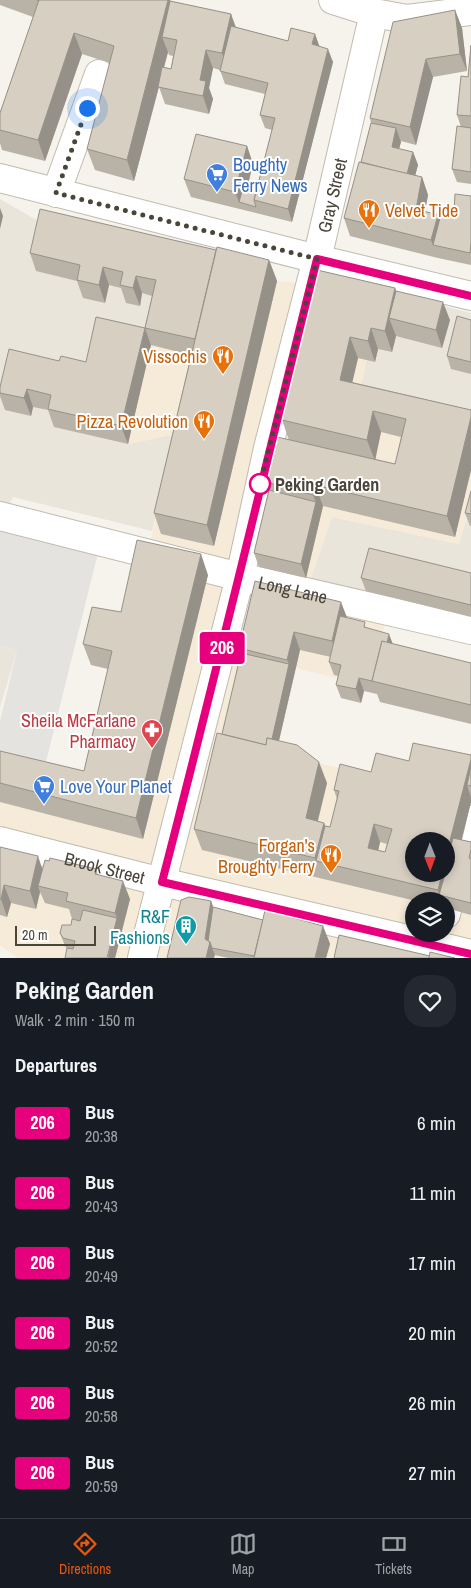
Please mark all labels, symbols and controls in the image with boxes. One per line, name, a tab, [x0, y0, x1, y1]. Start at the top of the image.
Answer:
your location	[75, 96, 100, 121]
place label: Boughty Ferry News	[233, 152, 308, 198]
street label: Gray Street	[311, 156, 352, 235]
supermarket icon: Boughty Ferry News	[205, 162, 229, 193]
restaurant icon: Velvet Tide	[357, 198, 381, 229]
place label: Velvet Tide	[385, 198, 458, 223]
place label: Vissochis	[143, 344, 207, 369]
restaurant icon: Vissochis	[211, 344, 235, 375]
place label: Pizza Revolution	[76, 409, 188, 434]
restaurant icon: Pizza Revolution	[192, 409, 216, 440]
place label: Peking Garden	[275, 472, 379, 497]
marker: Peking Garden	[249, 473, 271, 495]
street label: Long Lane	[256, 569, 330, 609]
line badge: 206	[193, 632, 251, 664]
text: 206	[210, 635, 234, 660]
place label: Sheila McFarlane Pharmacy	[21, 708, 137, 754]
pharmacy icon: Sheila McFarlane Pharmacy	[140, 718, 164, 749]
supermarket icon: Love Your Planet	[32, 774, 56, 805]
place label: Love Your Planet	[60, 774, 172, 799]
north arrow	[405, 832, 455, 882]
map controls	[405, 832, 455, 942]
place label: Forgan's Broughty Ferry	[218, 833, 316, 879]
restaurant icon: Forgan's Broughty Ferry	[319, 843, 343, 874]
street label: Brook Street	[62, 845, 148, 890]
button: layers	[405, 892, 455, 942]
place label: R&F Fashions	[110, 904, 170, 950]
building icon: R&F Fashions	[174, 914, 198, 945]
scale bar	[15, 923, 96, 946]
text: 20 m	[22, 926, 48, 944]
text: Peking Garden	[15, 974, 154, 1006]
button: heart	[404, 975, 456, 1027]
text: Walk · 2 min · 150 m	[15, 1009, 135, 1031]
text: Departures	[15, 1052, 97, 1078]
text: Bus	[85, 1099, 114, 1125]
text: 206	[30, 1110, 55, 1135]
text: 6 min	[417, 1110, 456, 1136]
text: 20:38	[85, 1125, 118, 1147]
text: Bus	[85, 1169, 114, 1195]
text: 206	[30, 1180, 55, 1205]
text: 11 min	[410, 1180, 456, 1206]
text: 20:43	[85, 1195, 118, 1217]
text: Bus	[85, 1239, 114, 1265]
text: 206	[30, 1250, 55, 1275]
text: 17 min	[408, 1250, 456, 1276]
text: 20:49	[85, 1265, 118, 1287]
text: Bus	[85, 1309, 114, 1335]
text: 206	[30, 1320, 55, 1345]
text: 20 min	[408, 1320, 456, 1346]
text: 20:52	[85, 1335, 118, 1357]
text: Bus	[85, 1379, 114, 1405]
text: 206	[30, 1390, 55, 1415]
text: 26 min	[408, 1390, 456, 1416]
text: 20:58	[85, 1405, 118, 1427]
text: Bus	[85, 1449, 114, 1475]
text: 206	[30, 1460, 55, 1485]
text: 27 min	[408, 1460, 456, 1486]
text: 20:59	[85, 1475, 118, 1497]
tab: Directions	[59, 1530, 111, 1578]
tab: Map	[229, 1530, 257, 1578]
tab: Tickets	[375, 1530, 412, 1578]

